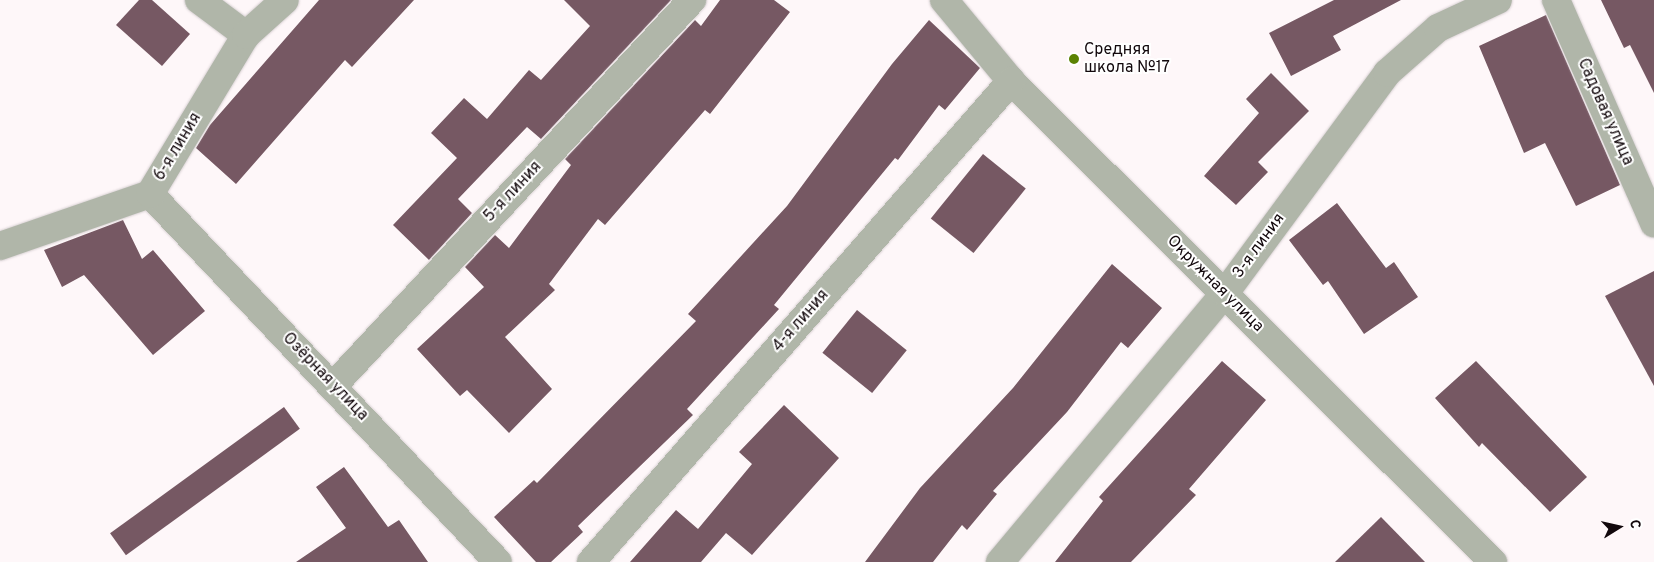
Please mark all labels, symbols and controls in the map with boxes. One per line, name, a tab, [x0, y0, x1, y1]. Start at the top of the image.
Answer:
place label: Средняя школа №17	[1084, 40, 1170, 78]
marker: Средняя школа №17	[1068, 53, 1080, 65]
street label: Садовая улица	[1573, 56, 1637, 168]
street label: 6-я линия	[150, 110, 206, 184]
street label: 5-я линия	[480, 158, 546, 226]
street label: 3-я линия	[1229, 210, 1289, 282]
street label: Окружная улица	[1163, 232, 1267, 336]
street label: 4-я линия	[769, 286, 833, 356]
street label: Озёрная улица	[278, 329, 372, 425]
north arrow	[1594, 502, 1644, 552]
text: С	[1625, 518, 1643, 530]

